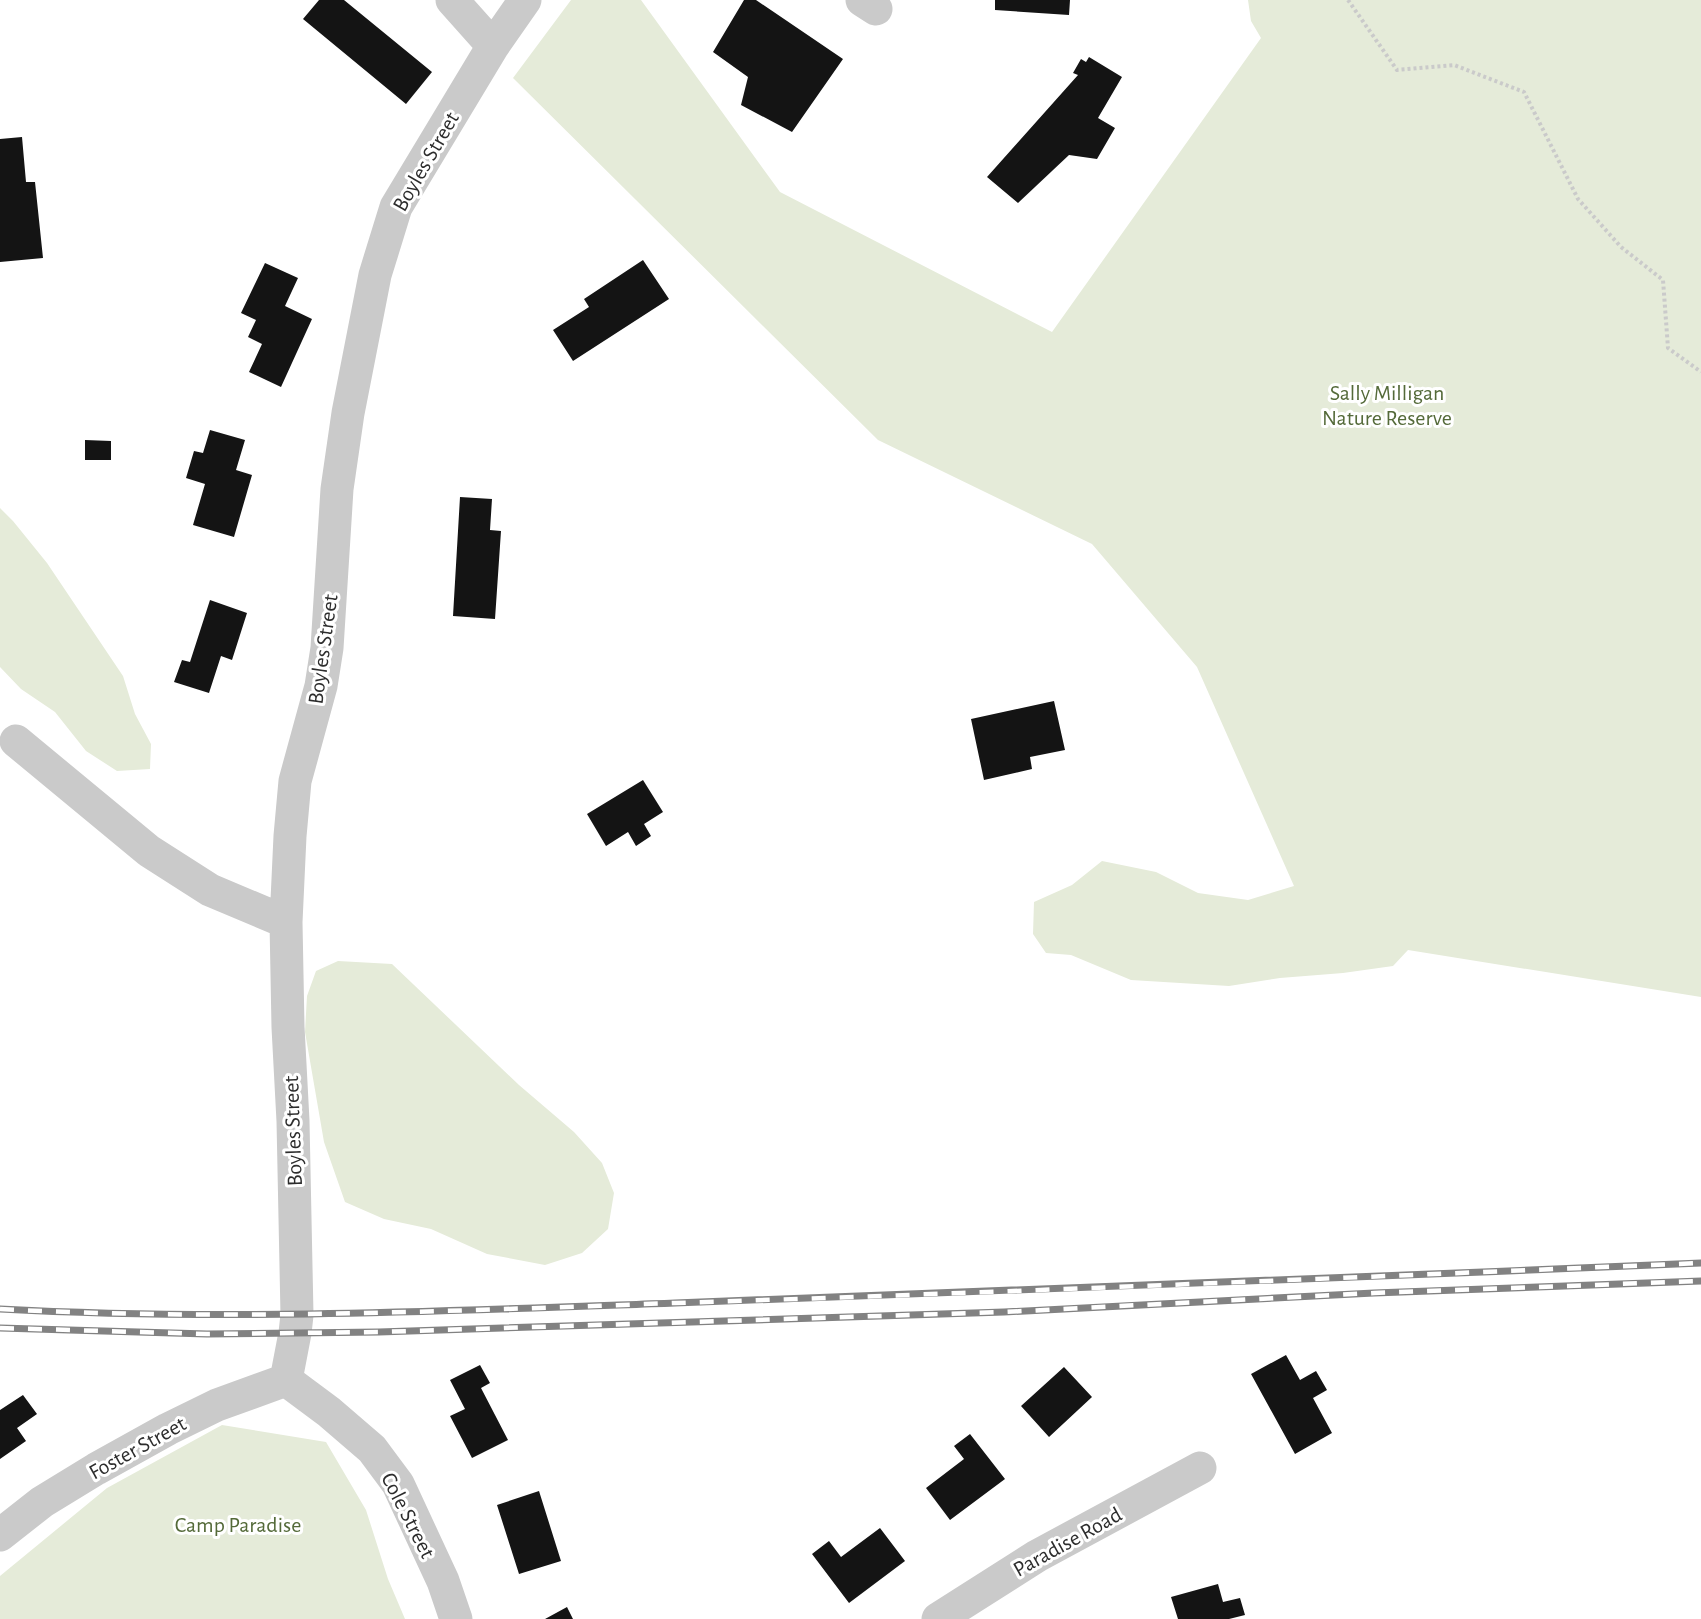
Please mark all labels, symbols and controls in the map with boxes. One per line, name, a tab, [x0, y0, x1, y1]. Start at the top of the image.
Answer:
street label: Boyles Street	[389, 108, 463, 215]
park label: Sally Milligan Nature Reserve	[1322, 382, 1452, 429]
street label: Boyles Street	[304, 593, 342, 705]
street label: Boyles Street	[280, 1075, 306, 1187]
street label: Foster Street	[85, 1412, 190, 1483]
street label: Cole Street	[377, 1469, 439, 1562]
street label: Paradise Road	[1010, 1503, 1125, 1581]
park label: Camp Paradise	[175, 1514, 301, 1536]

